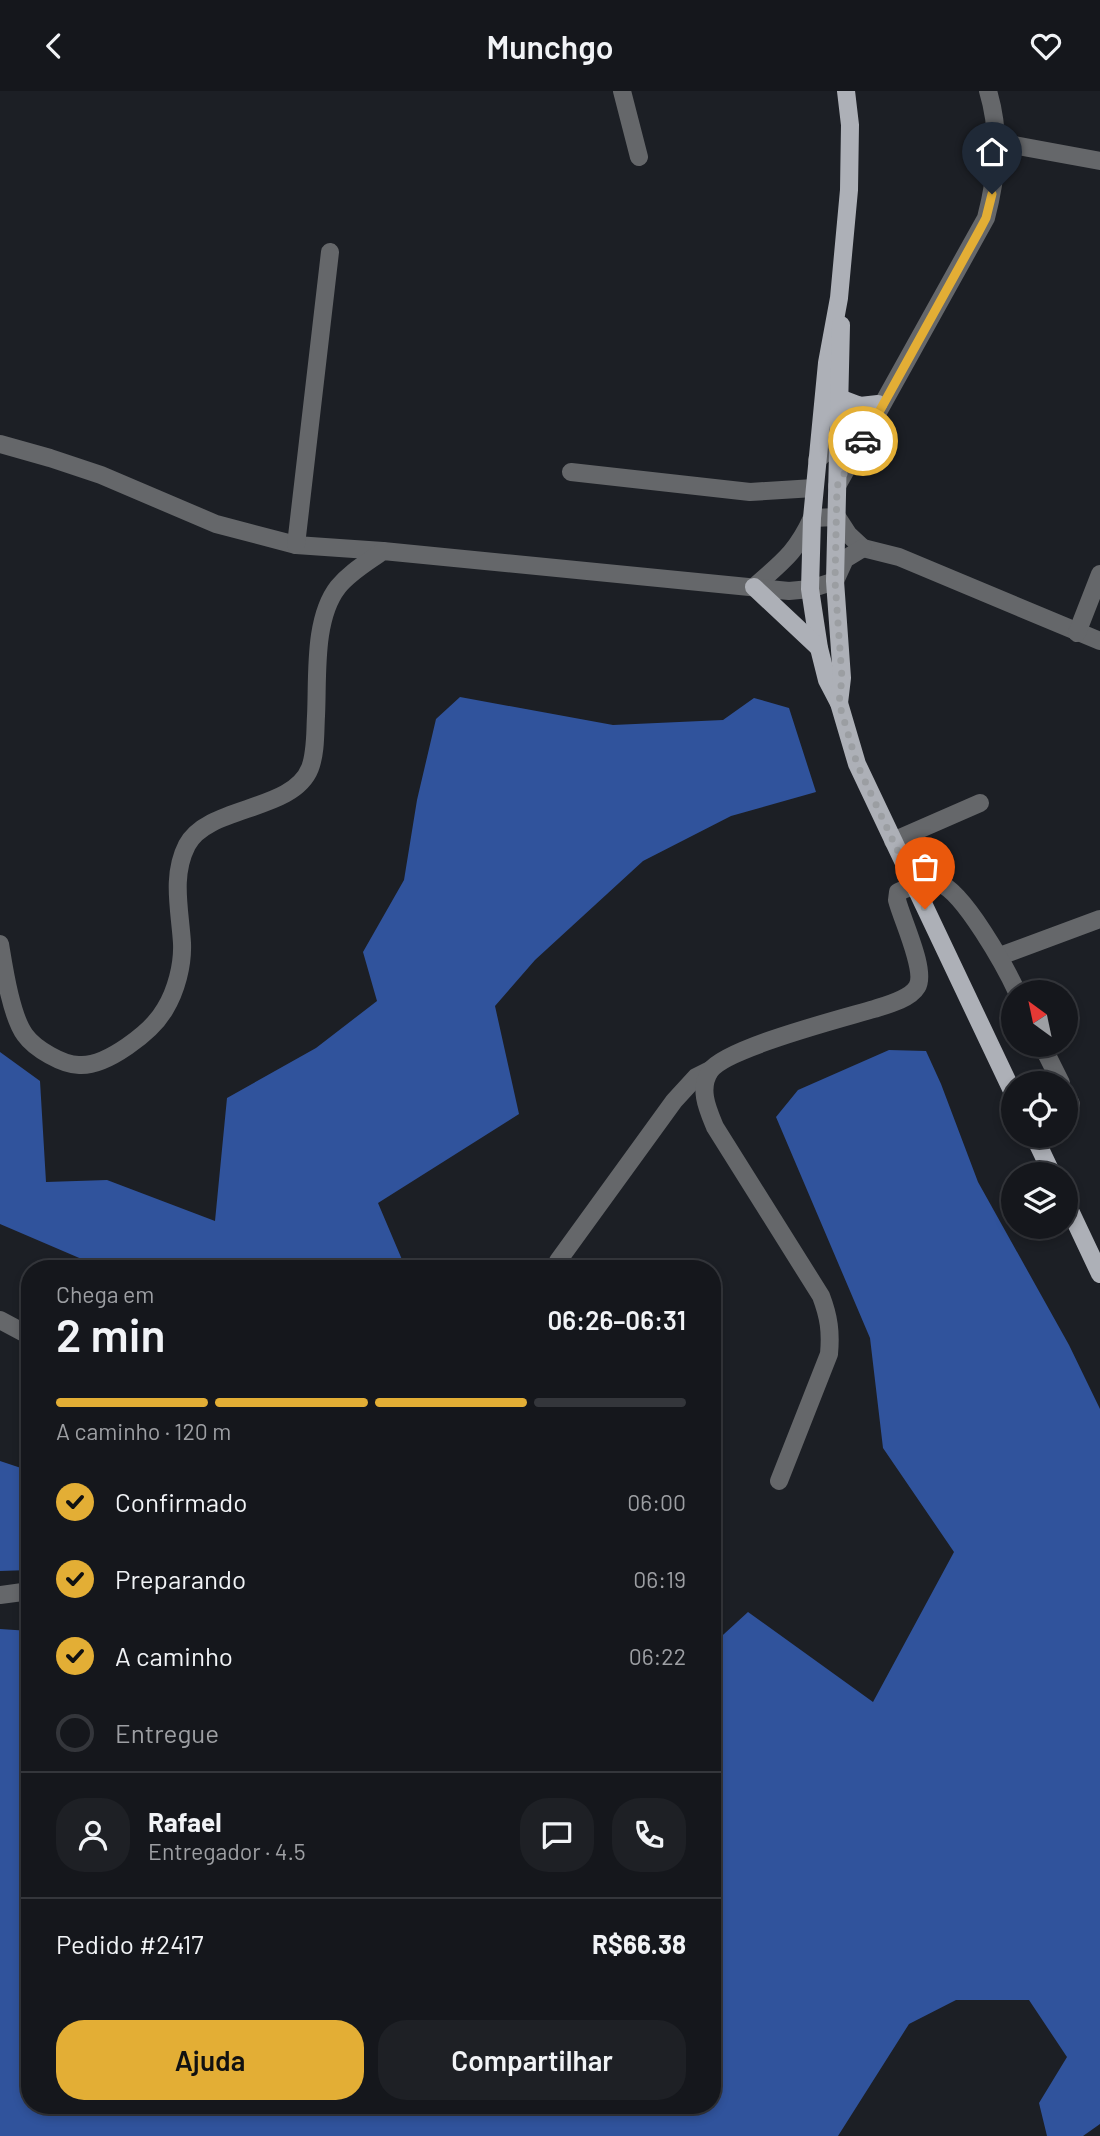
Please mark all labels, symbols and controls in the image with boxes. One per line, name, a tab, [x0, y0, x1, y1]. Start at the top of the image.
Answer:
icon: back	[35, 27, 73, 65]
text: Munchgo	[486, 27, 614, 65]
icon: heart	[1027, 27, 1065, 65]
pin	[962, 122, 1022, 194]
icon: home	[973, 133, 1011, 171]
courier	[828, 406, 898, 476]
icon: car	[844, 422, 882, 460]
pin	[895, 837, 955, 909]
icon: bag	[906, 848, 944, 886]
north arrow	[1001, 980, 1078, 1057]
map controls	[1001, 980, 1078, 1239]
button: locate	[1001, 1071, 1078, 1148]
button: layers	[1001, 1162, 1078, 1239]
text: Chega em	[56, 1280, 154, 1308]
text: 06:26–06:31	[547, 1304, 686, 1335]
text: 2 min	[56, 1306, 165, 1361]
text: A caminho · 120 m	[56, 1417, 231, 1445]
icon: check	[56, 1483, 94, 1521]
text: Confirmado	[115, 1486, 247, 1517]
text: 06:00	[627, 1488, 686, 1516]
icon: check	[56, 1560, 94, 1598]
text: Preparando	[115, 1563, 246, 1594]
text: 06:19	[633, 1565, 686, 1593]
icon: check	[56, 1637, 94, 1675]
text: A caminho	[115, 1640, 233, 1671]
text: 06:22	[629, 1642, 686, 1670]
text: Entregue	[115, 1717, 219, 1748]
button: person	[56, 1798, 130, 1872]
button: chat	[520, 1798, 594, 1872]
button: phone	[612, 1798, 686, 1872]
text: Rafael	[148, 1806, 222, 1837]
text: Entregador · 4.5	[148, 1837, 306, 1865]
text: Pedido #2417	[56, 1928, 204, 1959]
text: R$66.38	[592, 1928, 686, 1959]
button: Ajuda	[56, 2020, 364, 2100]
button: Compartilhar	[378, 2020, 686, 2100]

